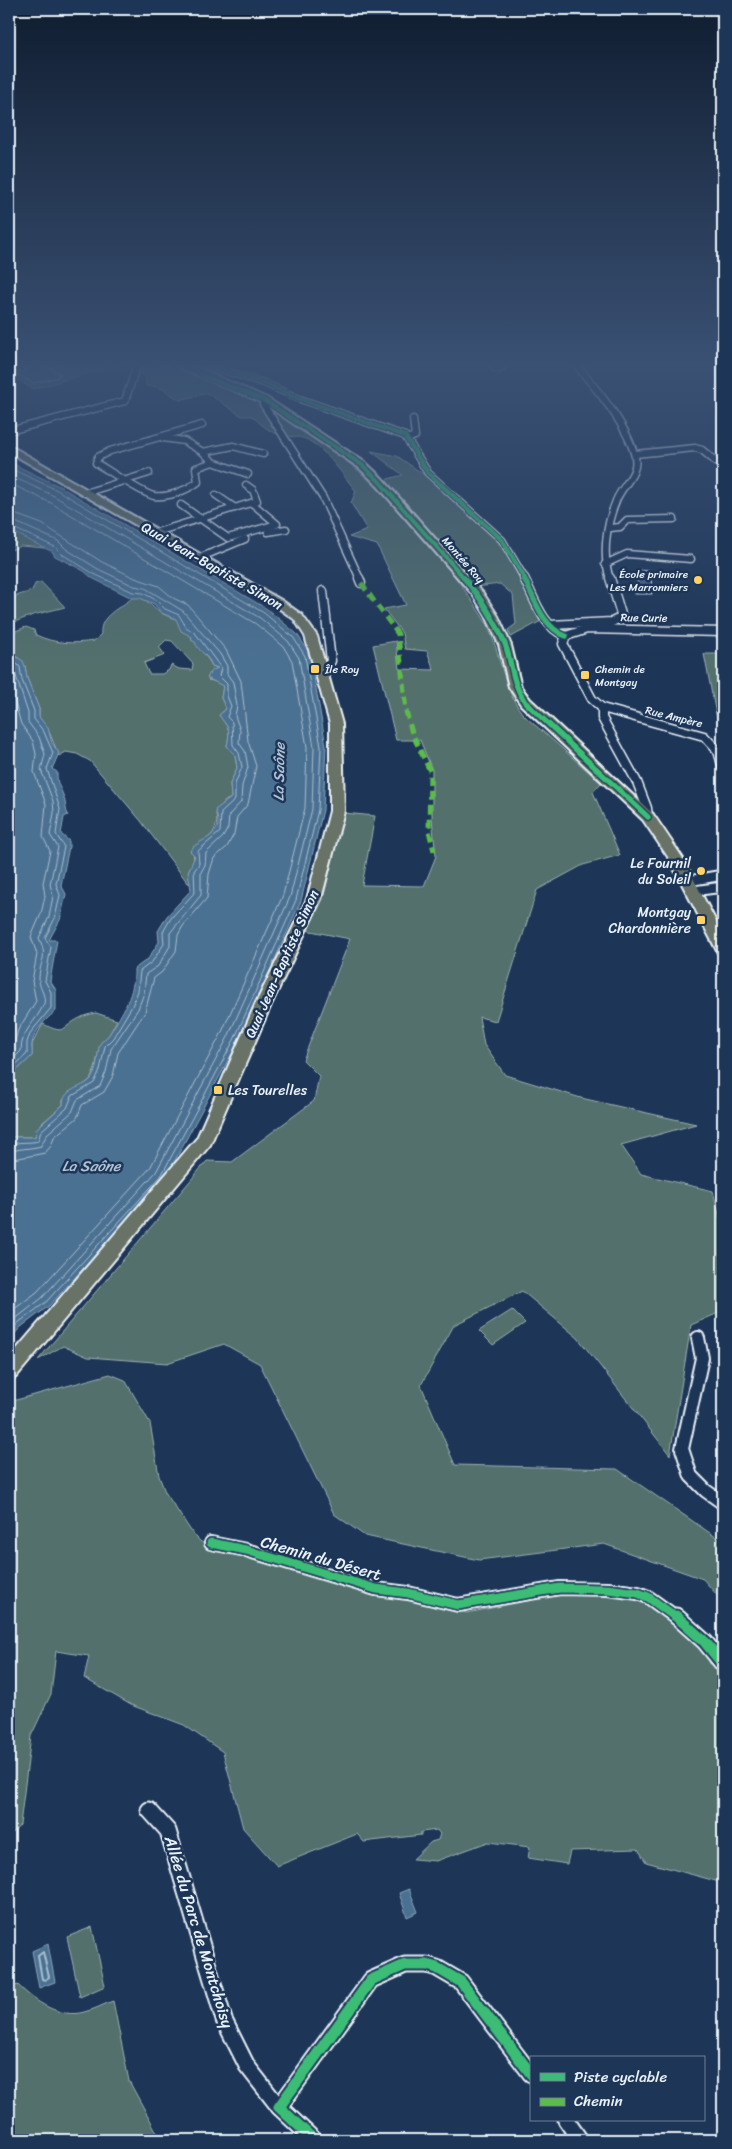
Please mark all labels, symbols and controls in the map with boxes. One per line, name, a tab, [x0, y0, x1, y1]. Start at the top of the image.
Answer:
street label: Quai Jean-Baptiste Simon	[136, 515, 288, 617]
street label: Montée Roy	[437, 532, 489, 588]
place label: École primaire Les Marronniers	[610, 565, 689, 597]
marker: École primaire Les Marronniers	[692, 574, 704, 586]
street label: Rue Curie	[620, 608, 668, 628]
place label: Île Roy	[324, 660, 359, 679]
place label: Chemin de Montgay	[595, 660, 645, 692]
marker: Île Roy	[309, 663, 321, 675]
marker: Chemin de Montgay	[579, 669, 591, 681]
street label: Rue Ampère	[643, 701, 705, 733]
water label: La Saône	[265, 741, 293, 801]
place label: Le Fournil du Soleil	[630, 851, 692, 892]
marker: Le Fournil du Soleil	[695, 865, 707, 877]
street label: Quai Jean-Baptiste Simon	[238, 885, 326, 1042]
place label: Montgay Chardonnière	[609, 900, 692, 941]
marker: Montgay Chardonnière	[695, 914, 707, 926]
place label: Les Tourelles	[228, 1078, 308, 1103]
marker: Les Tourelles	[212, 1084, 224, 1096]
water label: La Saône	[62, 1153, 122, 1179]
street label: Chemin du Désert	[257, 1527, 385, 1589]
street label: Allée du Parc de Montchoisy	[156, 1831, 242, 2033]
legend	[530, 2056, 704, 2122]
text: Piste cyclable	[574, 2064, 667, 2090]
text: Chemin	[574, 2088, 623, 2114]

